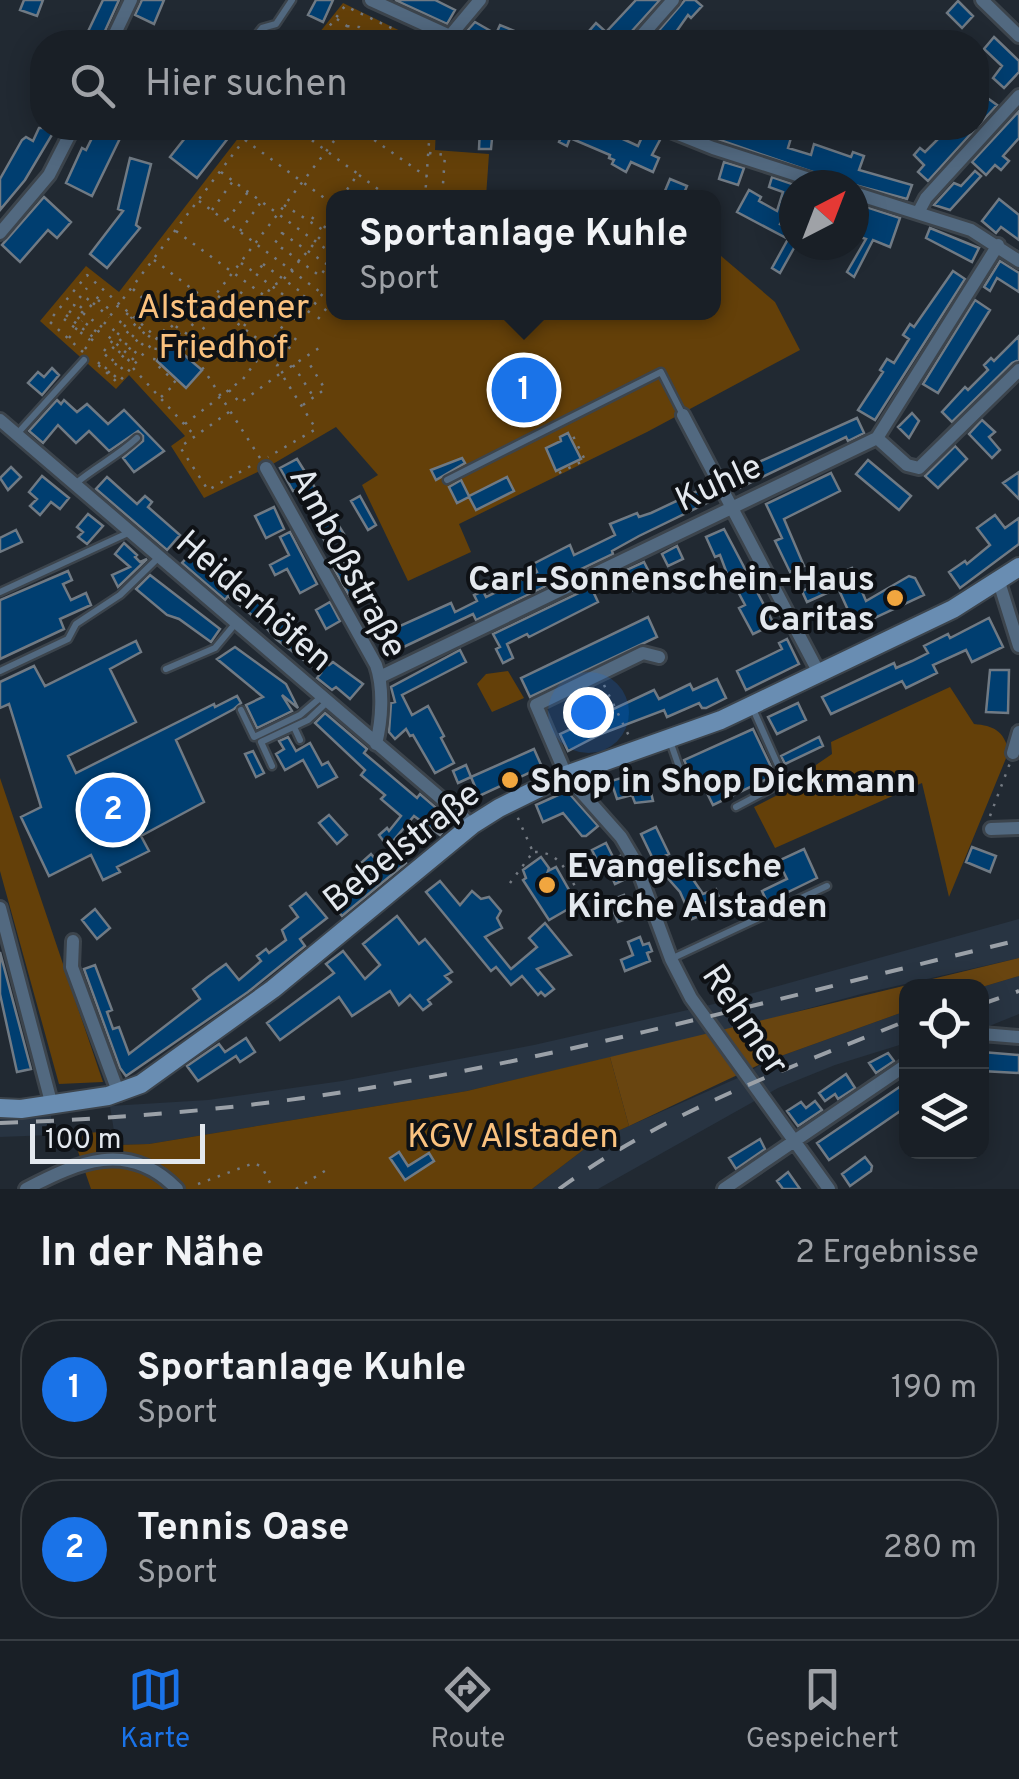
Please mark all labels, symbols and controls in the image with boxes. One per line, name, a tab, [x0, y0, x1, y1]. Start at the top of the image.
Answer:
search box	[30, 30, 989, 140]
icon: search	[65, 58, 120, 113]
text: Hier suchen	[145, 61, 348, 110]
north arrow	[779, 170, 869, 260]
popup	[326, 190, 721, 320]
text: Sportanlage Kuhle	[359, 211, 688, 260]
text: Sport	[359, 260, 439, 300]
park label: Alstadener Friedhof	[137, 287, 309, 371]
pin: 1	[492, 352, 556, 428]
street label: Kuhle	[669, 446, 770, 524]
street label: Amboßstraße	[278, 460, 415, 667]
street label: Heiderhöfen	[165, 522, 341, 682]
place label: Carl-Sonnenschein-Haus Caritas	[468, 559, 875, 643]
marker: Carl-Sonnenschein-Haus Caritas	[884, 587, 906, 609]
your location	[563, 687, 614, 738]
place label: Shop in Shop Dickmann	[530, 761, 916, 805]
marker: Shop in Shop Dickmann	[499, 769, 521, 791]
pin: 2	[80, 772, 146, 848]
street label: Bebelstraße	[315, 773, 490, 923]
place label: Evangelische Kirche Alstaden	[567, 846, 828, 930]
marker: Evangelische Kirche Alstaden	[536, 874, 558, 896]
street label: Rehmer	[691, 957, 797, 1085]
map controls	[899, 979, 989, 1159]
button: locate	[899, 979, 989, 1069]
button: layers	[899, 1069, 989, 1159]
park label: KGV Alstaden	[407, 1116, 619, 1160]
scale bar	[30, 1119, 205, 1164]
text: 100 m	[45, 1123, 121, 1159]
text: In der Nähe	[40, 1228, 264, 1281]
text: 2 Ergebnisse	[795, 1234, 979, 1274]
text: Sportanlage Kuhle	[137, 1345, 466, 1394]
text: 1	[68, 1369, 81, 1409]
text: 190 m	[891, 1369, 977, 1409]
text: Sport	[137, 1394, 217, 1434]
text: Tennis Oase	[137, 1505, 350, 1554]
text: 2	[65, 1529, 84, 1569]
text: 280 m	[883, 1529, 977, 1569]
text: Sport	[137, 1554, 217, 1594]
tab: Karte	[120, 1662, 190, 1758]
tab: Route	[431, 1662, 505, 1758]
tab: Gespeichert	[746, 1662, 899, 1758]

